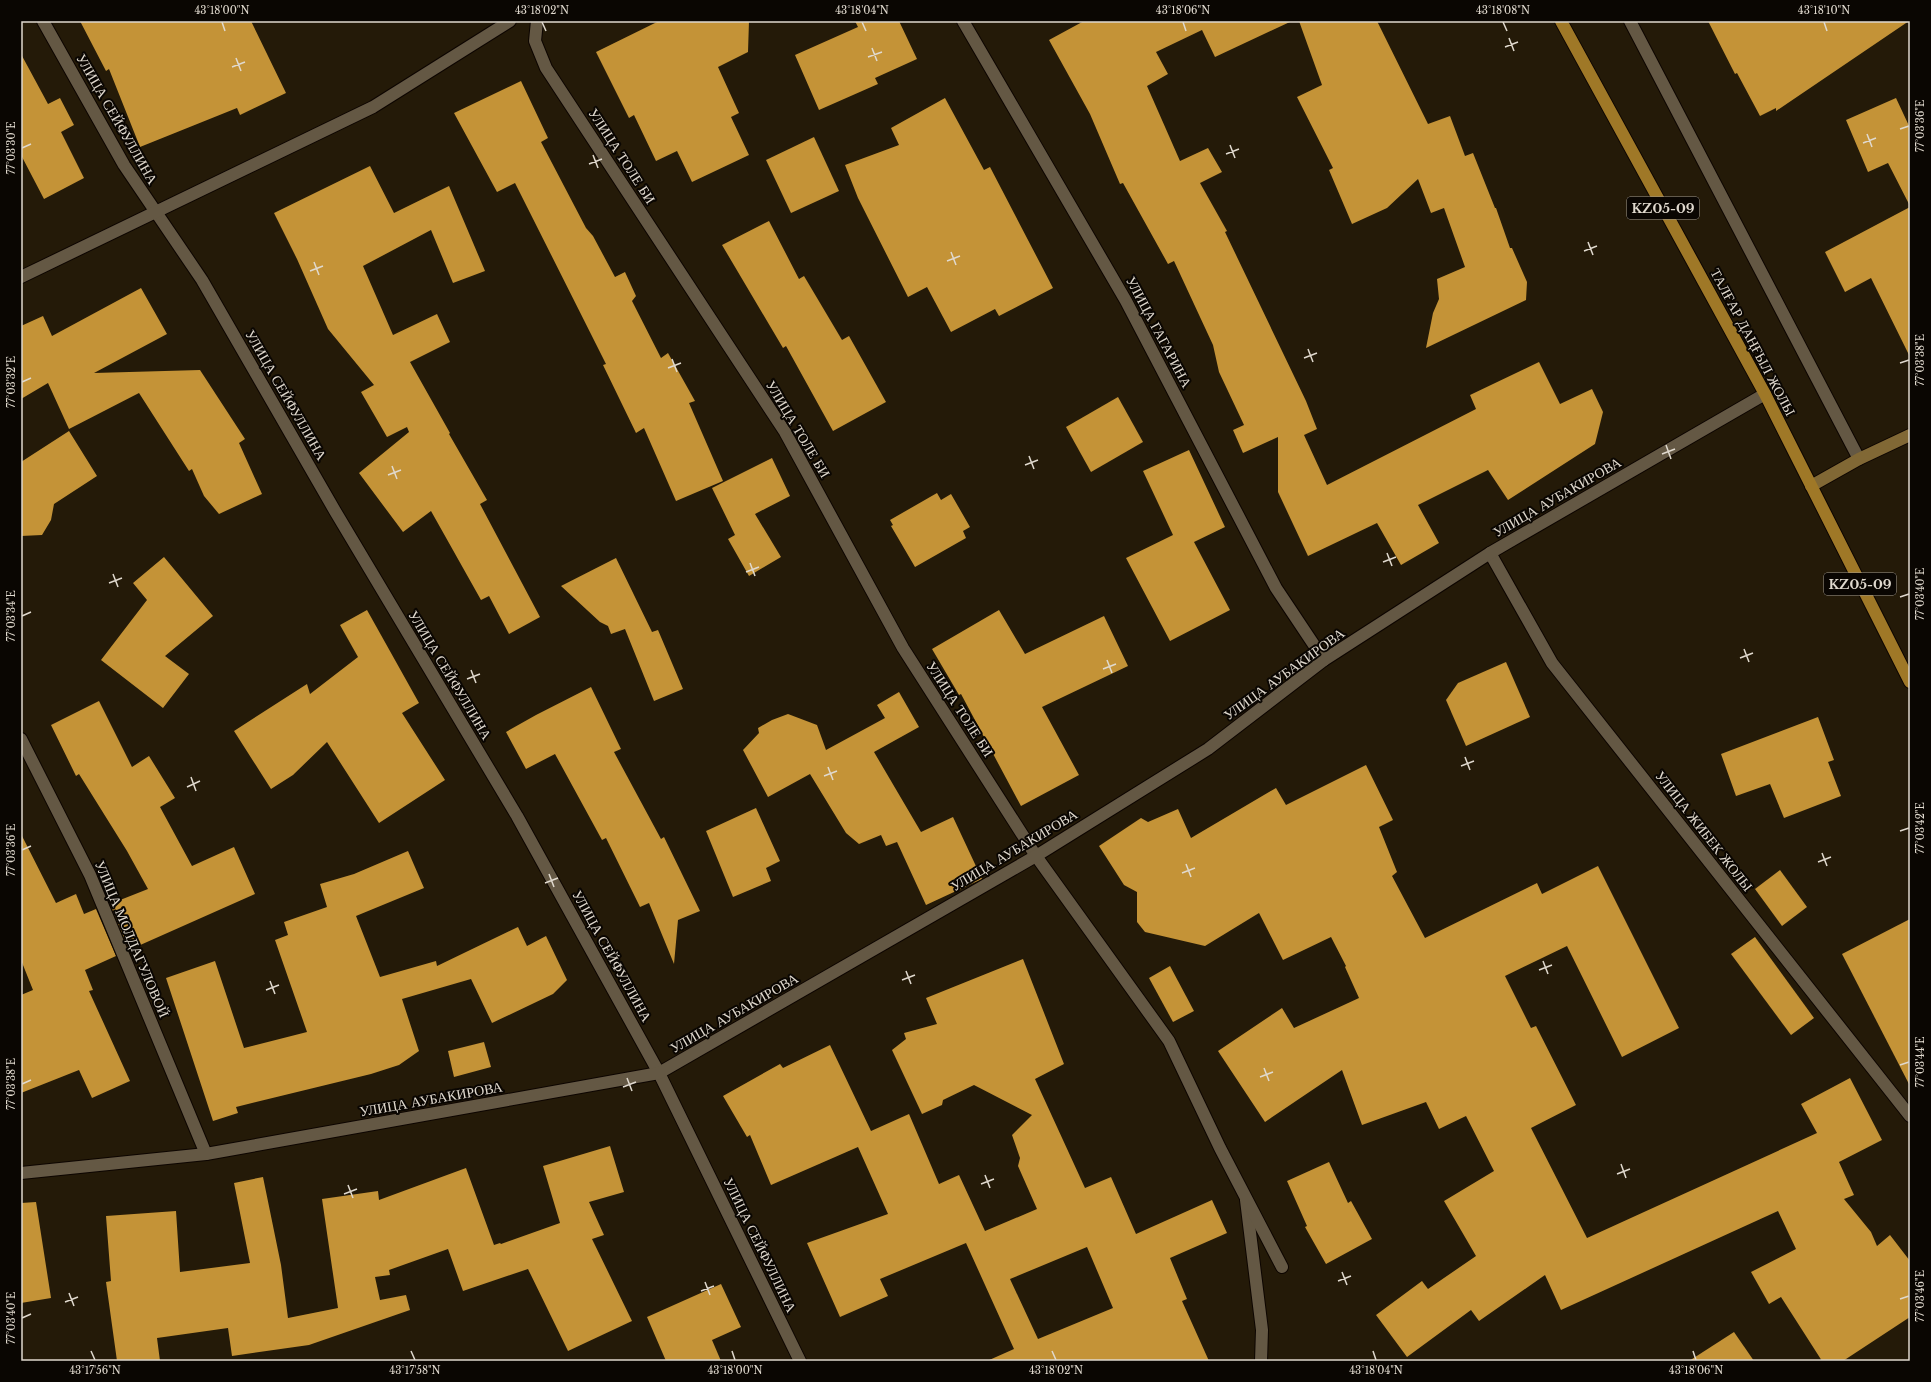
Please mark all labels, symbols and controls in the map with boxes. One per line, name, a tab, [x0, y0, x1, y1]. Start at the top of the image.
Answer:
text: 43°18'00"N	[194, 4, 250, 17]
text: 43°18'02"N	[515, 4, 569, 17]
text: 43°18'04"N	[835, 4, 889, 17]
text: 43°18'06"N	[1156, 4, 1210, 17]
text: 43°18'08"N	[1476, 4, 1530, 17]
text: 43°18'10"N	[1798, 4, 1850, 17]
street label: УЛИЦА СЕЙФУЛЛИНА	[72, 50, 162, 188]
text: 77°03'36"E	[1914, 100, 1927, 152]
street label: УЛИЦА ТОЛЕ БИ	[584, 105, 660, 207]
text: 77°03'30"E	[5, 121, 18, 175]
road number: KZ05-09	[1627, 197, 1699, 219]
street label: ТАЛҒАР ДАҢҒЫЛ ЖОЛЫ	[1706, 265, 1800, 419]
street label: УЛИЦА ГАГАРИНА	[1122, 273, 1196, 392]
street label: УЛИЦА СЕЙФУЛЛИНА	[241, 326, 331, 464]
text: 77°03'38"E	[1914, 334, 1927, 386]
text: 77°03'32"E	[5, 356, 18, 408]
street label: УЛИЦА ТОЛЕ БИ	[762, 377, 834, 481]
street label: УЛИЦА АУБАКИРОВА	[1490, 453, 1625, 541]
text: 77°03'40"E	[1914, 568, 1927, 620]
road number: KZ05-09	[1824, 573, 1896, 595]
text: 77°03'34"E	[5, 590, 18, 642]
street label: УЛИЦА СЕЙФУЛЛИНА	[404, 607, 496, 744]
street label: УЛИЦА АУБАКИРОВА	[1220, 624, 1349, 724]
street label: УЛИЦА ТОЛЕ БИ	[922, 658, 998, 760]
street label: УЛИЦА ЖИБЕК ЖОЛЫ	[1651, 767, 1757, 895]
text: 77°03'42"E	[1914, 802, 1927, 854]
street label: УЛИЦА АУБАКИРОВА	[947, 804, 1082, 895]
text: 77°03'36"E	[5, 824, 18, 876]
street label: УЛИЦА МОЛДАГУЛОВОЙ	[91, 858, 173, 1020]
street label: УЛИЦА СЕЙФУЛЛИНА	[568, 887, 656, 1026]
street label: УЛИЦА АУБАКИРОВА	[667, 969, 802, 1057]
text: 77°03'44"E	[1914, 1036, 1927, 1088]
text: 77°03'38"E	[5, 1058, 18, 1110]
street label: УЛИЦА АУБАКИРОВА	[358, 1077, 505, 1120]
street label: УЛИЦА СЕЙФУЛЛИНА	[720, 1175, 801, 1316]
text: 77°03'46"E	[1914, 1270, 1927, 1322]
text: 77°03'40"E	[5, 1292, 18, 1344]
text: 43°17'56"N	[69, 1364, 121, 1377]
text: 43°17'58"N	[389, 1364, 441, 1377]
text: 43°18'00"N	[707, 1364, 763, 1377]
text: 43°18'02"N	[1029, 1364, 1083, 1377]
text: 43°18'04"N	[1349, 1364, 1403, 1377]
text: 43°18'06"N	[1669, 1364, 1723, 1377]

